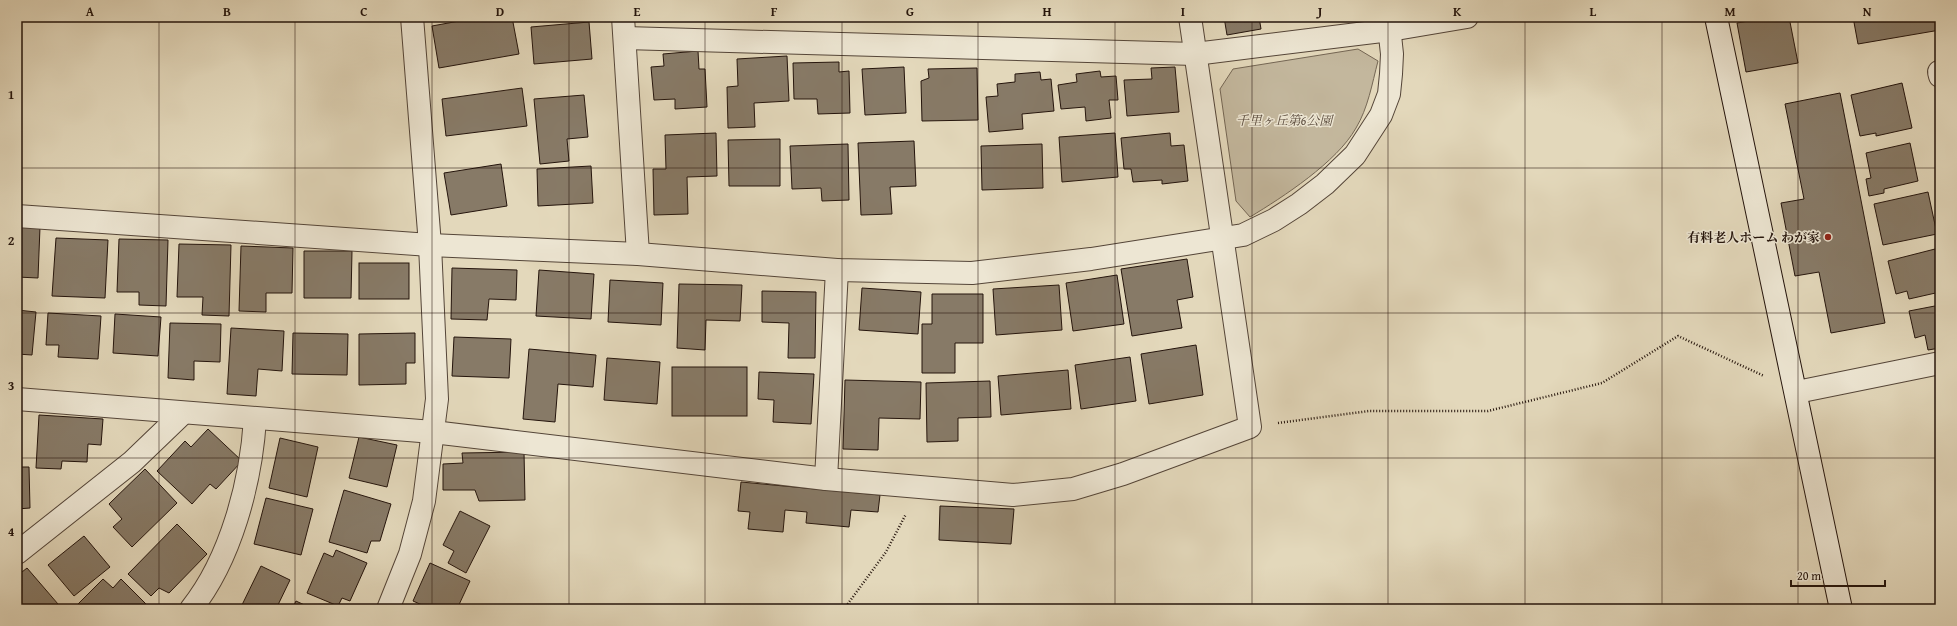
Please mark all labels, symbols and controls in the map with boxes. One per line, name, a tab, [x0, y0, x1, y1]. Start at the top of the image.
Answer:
text: A	[86, 2, 95, 21]
text: B	[223, 2, 231, 21]
text: C	[360, 2, 368, 21]
text: D	[496, 2, 504, 21]
text: E	[634, 2, 641, 21]
text: F	[771, 2, 778, 21]
text: G	[906, 2, 914, 21]
text: H	[1042, 2, 1052, 21]
text: I	[1181, 2, 1185, 21]
text: J	[1316, 2, 1323, 21]
text: K	[1453, 2, 1462, 21]
text: L	[1590, 2, 1597, 21]
text: M	[1724, 2, 1736, 21]
text: N	[1863, 2, 1872, 21]
text: 1	[8, 85, 14, 104]
park label: 千里ヶ丘第6公園	[1236, 111, 1334, 130]
place label: 有料老人ホーム わが家	[1687, 228, 1820, 247]
text: 2	[8, 231, 15, 250]
marker: 有料老人ホーム わが家	[1823, 232, 1833, 242]
text: 3	[8, 376, 14, 395]
text: 4	[8, 522, 15, 541]
scale bar	[1791, 562, 1885, 588]
text: 20 m	[1797, 567, 1821, 584]

